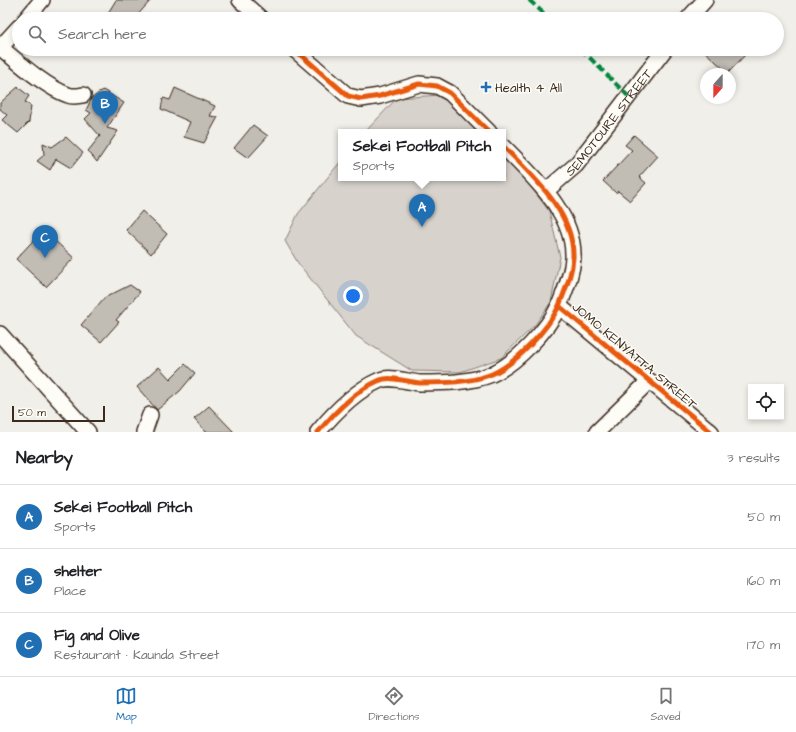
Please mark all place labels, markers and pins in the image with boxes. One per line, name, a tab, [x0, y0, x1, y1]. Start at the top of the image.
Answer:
place label: Health 4 All	[495, 79, 562, 97]
marker: Health 4 All	[480, 81, 492, 93]
pin: B	[92, 91, 118, 124]
pin: A	[409, 194, 435, 227]
pin: C	[32, 225, 58, 258]

